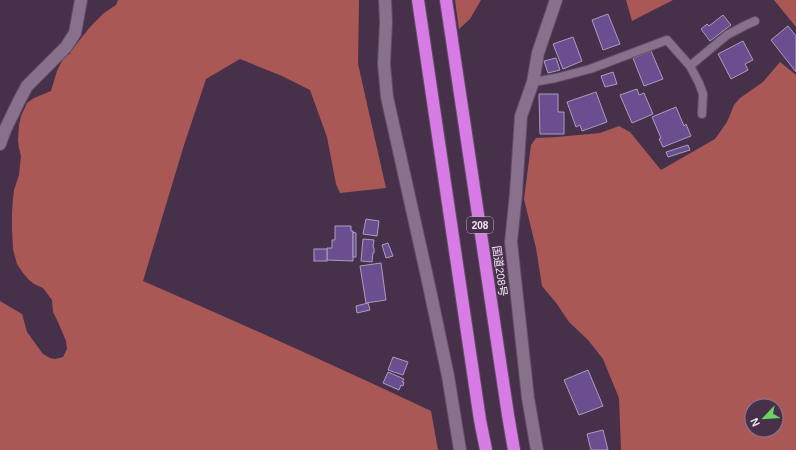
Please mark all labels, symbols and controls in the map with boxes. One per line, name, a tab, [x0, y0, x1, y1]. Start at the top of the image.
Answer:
road number: 208	[467, 217, 493, 233]
street label: 国道208号	[490, 245, 510, 297]
north arrow	[744, 398, 784, 438]
text: N	[748, 416, 762, 428]

